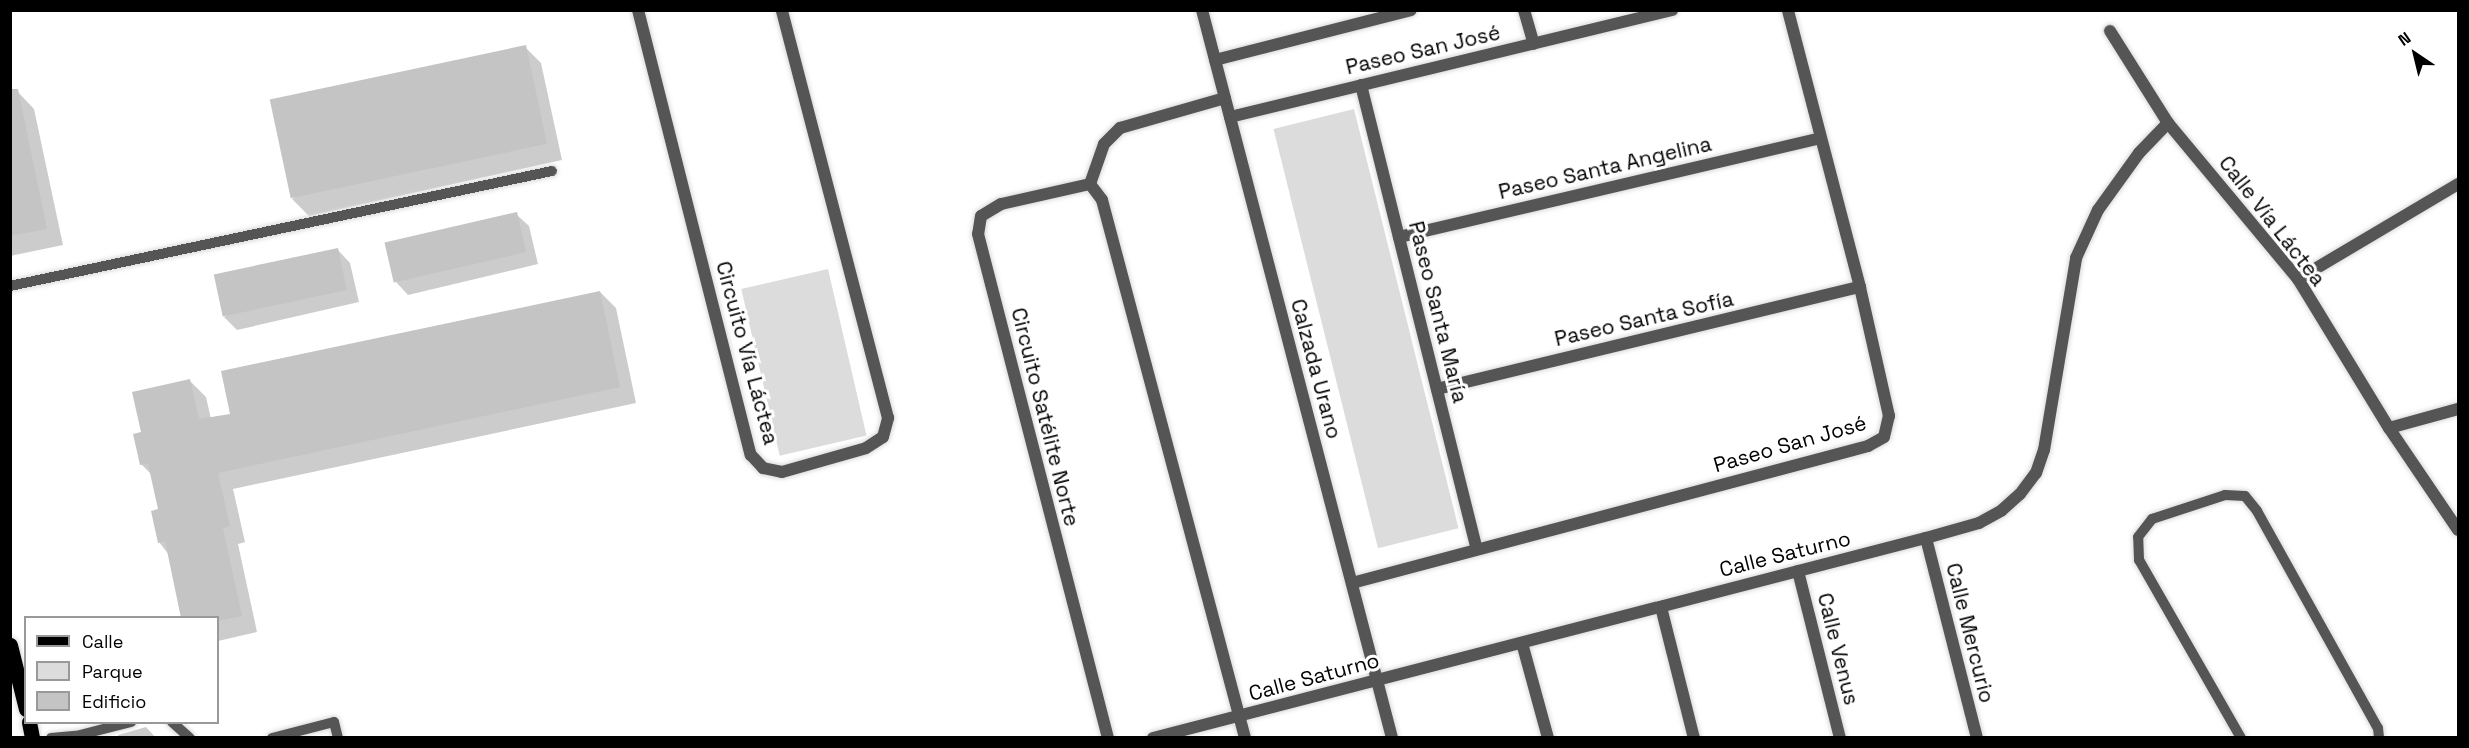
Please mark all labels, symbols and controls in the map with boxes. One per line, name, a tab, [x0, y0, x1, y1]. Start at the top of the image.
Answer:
street label: Paseo San José	[1343, 20, 1503, 80]
north arrow	[2385, 24, 2445, 84]
text: N	[2394, 27, 2415, 51]
street label: Paseo Santa Angelina	[1496, 131, 1714, 205]
street label: Calle Vía Láctea	[2213, 151, 2331, 291]
street label: Paseo Santa María	[1403, 219, 1473, 405]
street label: Circuito Vía Láctea	[710, 258, 784, 448]
street label: Paseo Santa Sofía	[1552, 286, 1736, 352]
street label: Calzada Urano	[1285, 296, 1347, 442]
street label: Circuito Satélite Norte	[1006, 305, 1084, 529]
street label: Paseo San José	[1711, 410, 1869, 478]
street label: Calle Saturno	[1717, 526, 1853, 582]
street label: Calle Mercurio	[1940, 560, 2000, 706]
street label: Calle Venus	[1812, 590, 1864, 708]
legend	[24, 616, 219, 724]
text: Calle	[82, 630, 123, 653]
street label: Calle Saturno	[1246, 647, 1382, 707]
text: Parque	[82, 660, 143, 683]
text: Edificio	[82, 690, 146, 713]

